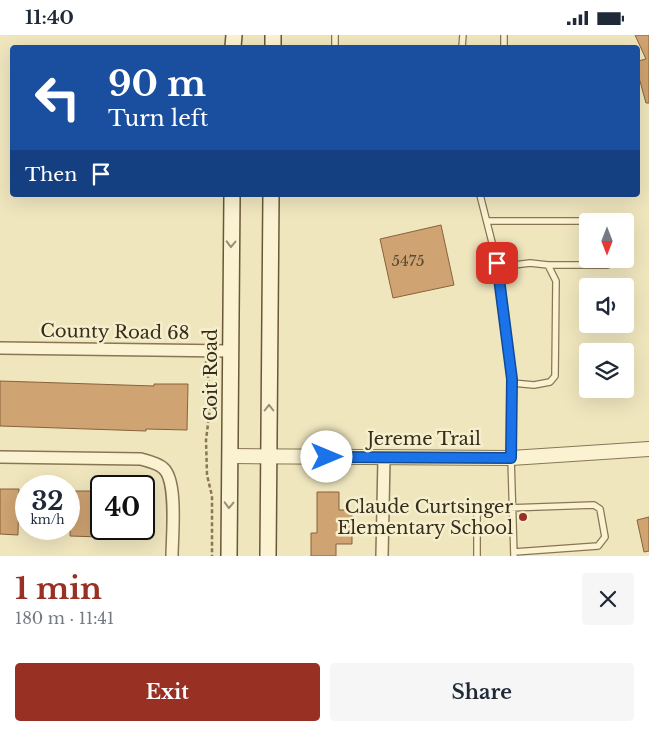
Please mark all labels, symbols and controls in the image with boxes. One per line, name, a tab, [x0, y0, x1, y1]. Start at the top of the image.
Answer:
text: 11:40	[25, 6, 74, 29]
text: 90 m	[108, 62, 206, 105]
icon: left	[25, 65, 90, 130]
text: Turn left	[108, 105, 208, 132]
icon: arrive	[87, 160, 115, 188]
text: Then	[25, 163, 77, 186]
north arrow	[579, 213, 634, 267]
map controls	[579, 213, 634, 398]
one-way arrow	[226, 240, 236, 248]
pin	[476, 242, 518, 284]
icon: arrive	[483, 249, 511, 277]
house number: 5475	[391, 251, 425, 270]
button: sound	[579, 278, 634, 333]
street label: County Road 68	[40, 320, 190, 344]
street label: Coit Road	[200, 329, 222, 421]
button: layers	[579, 343, 634, 398]
one-way arrow	[264, 404, 275, 412]
street label: Jereme Trail	[365, 428, 481, 450]
position arrow	[300, 430, 352, 482]
speed limit sign: 40	[90, 475, 155, 540]
text: 32	[31, 486, 64, 517]
place label: Claude Curtsinger Elementary School	[337, 496, 513, 539]
one-way arrow	[224, 502, 234, 509]
marker: Claude Curtsinger Elementary School	[517, 511, 529, 523]
text: km/h	[30, 512, 65, 527]
text: 1 min	[15, 570, 102, 607]
button: close	[582, 573, 634, 625]
text: 180 m · 11:41	[15, 608, 114, 628]
button: Exit	[15, 663, 320, 721]
button: Share	[330, 663, 634, 721]

